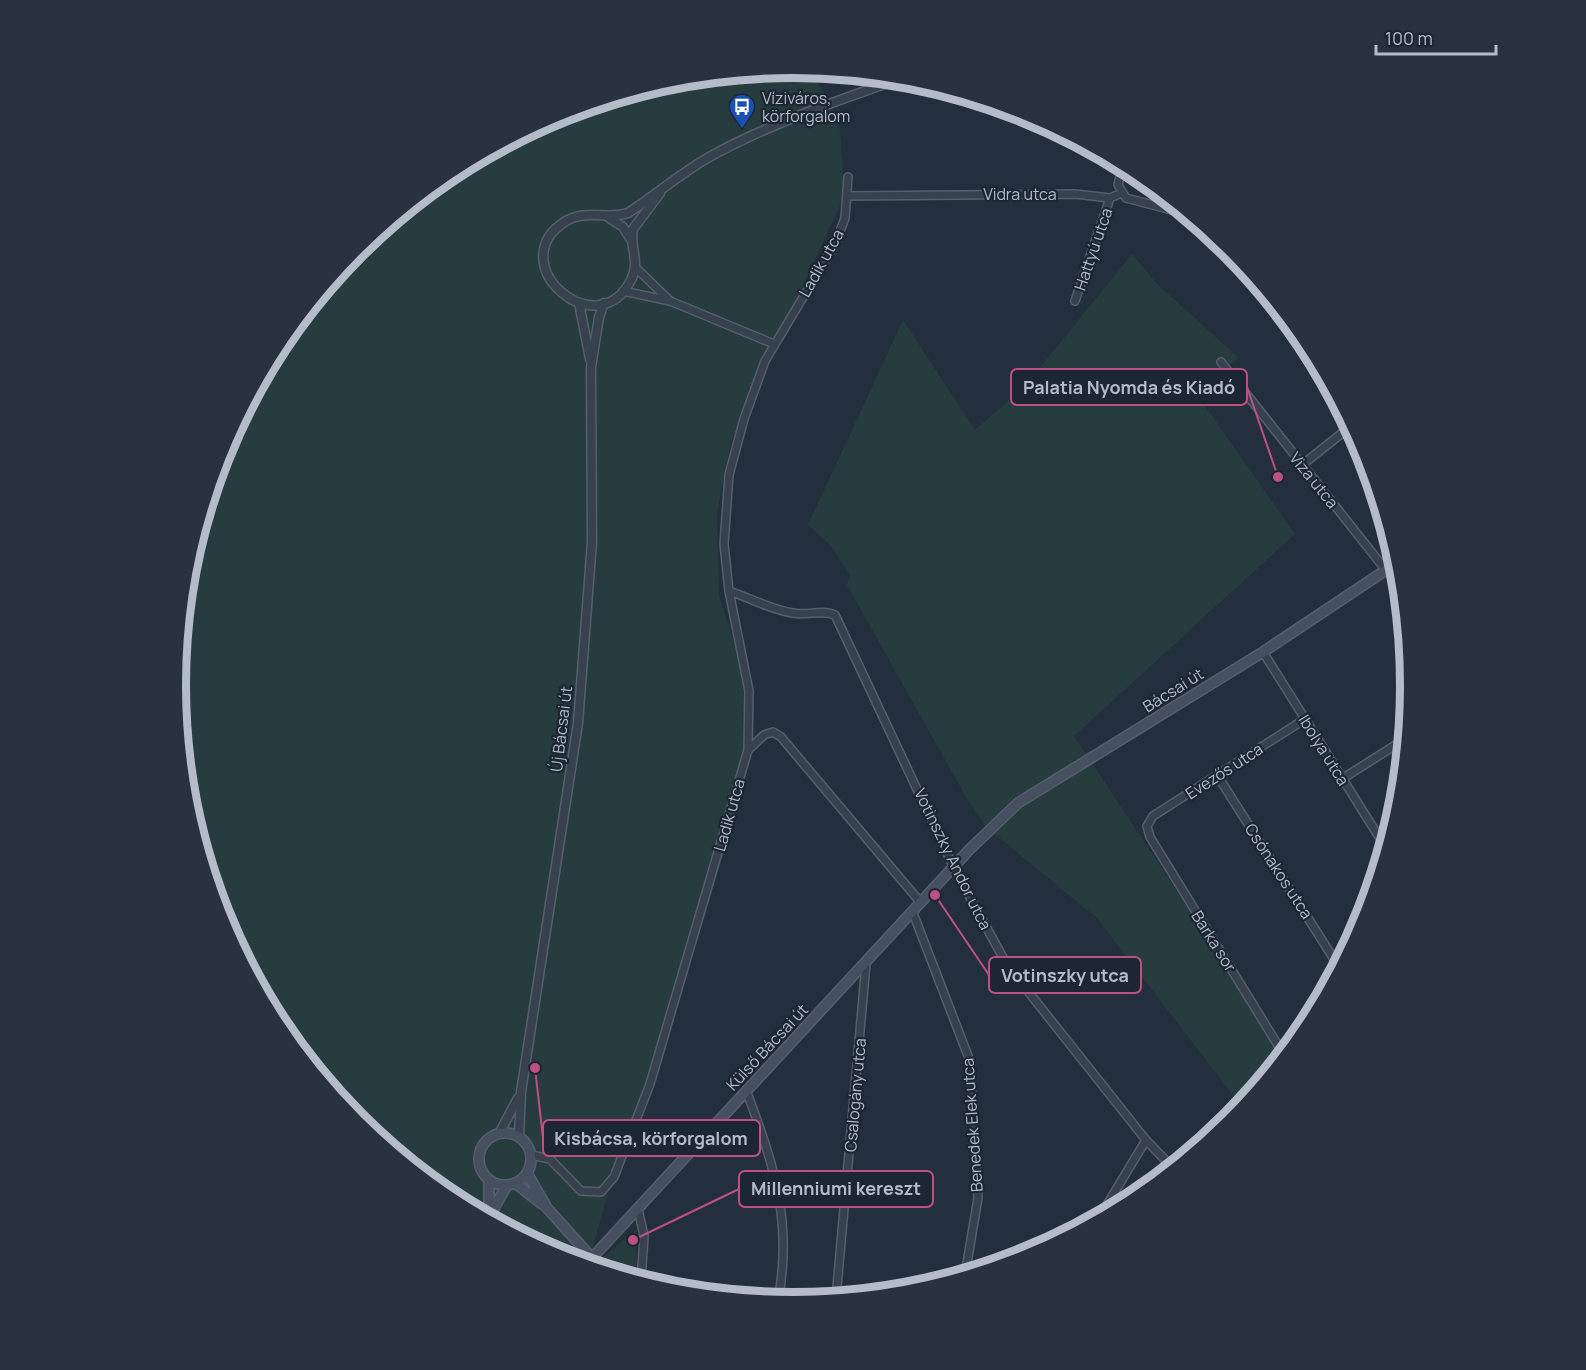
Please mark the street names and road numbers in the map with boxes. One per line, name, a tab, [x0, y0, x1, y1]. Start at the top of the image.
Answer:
street label: Vidra utca	[983, 183, 1057, 205]
street label: Hattyú utca	[1069, 205, 1117, 293]
street label: Ladik utca	[793, 225, 849, 301]
street label: Viza utca	[1285, 447, 1343, 513]
street label: Bácsai út	[1138, 663, 1208, 717]
street label: Új Bácsai út	[545, 685, 577, 773]
street label: Ibolya utca	[1293, 710, 1355, 790]
street label: Evezős utca	[1181, 738, 1267, 804]
street label: Ladik utca	[708, 776, 750, 854]
street label: Votinszky Andor utca	[909, 785, 997, 933]
street label: Csónakos utca	[1240, 819, 1318, 923]
street label: Barka sor	[1187, 906, 1241, 976]
street label: Külső Bácsai út	[721, 999, 813, 1095]
street label: Csalogány utca	[839, 1037, 871, 1153]
street label: Benedek Elek utca	[956, 1057, 988, 1193]

